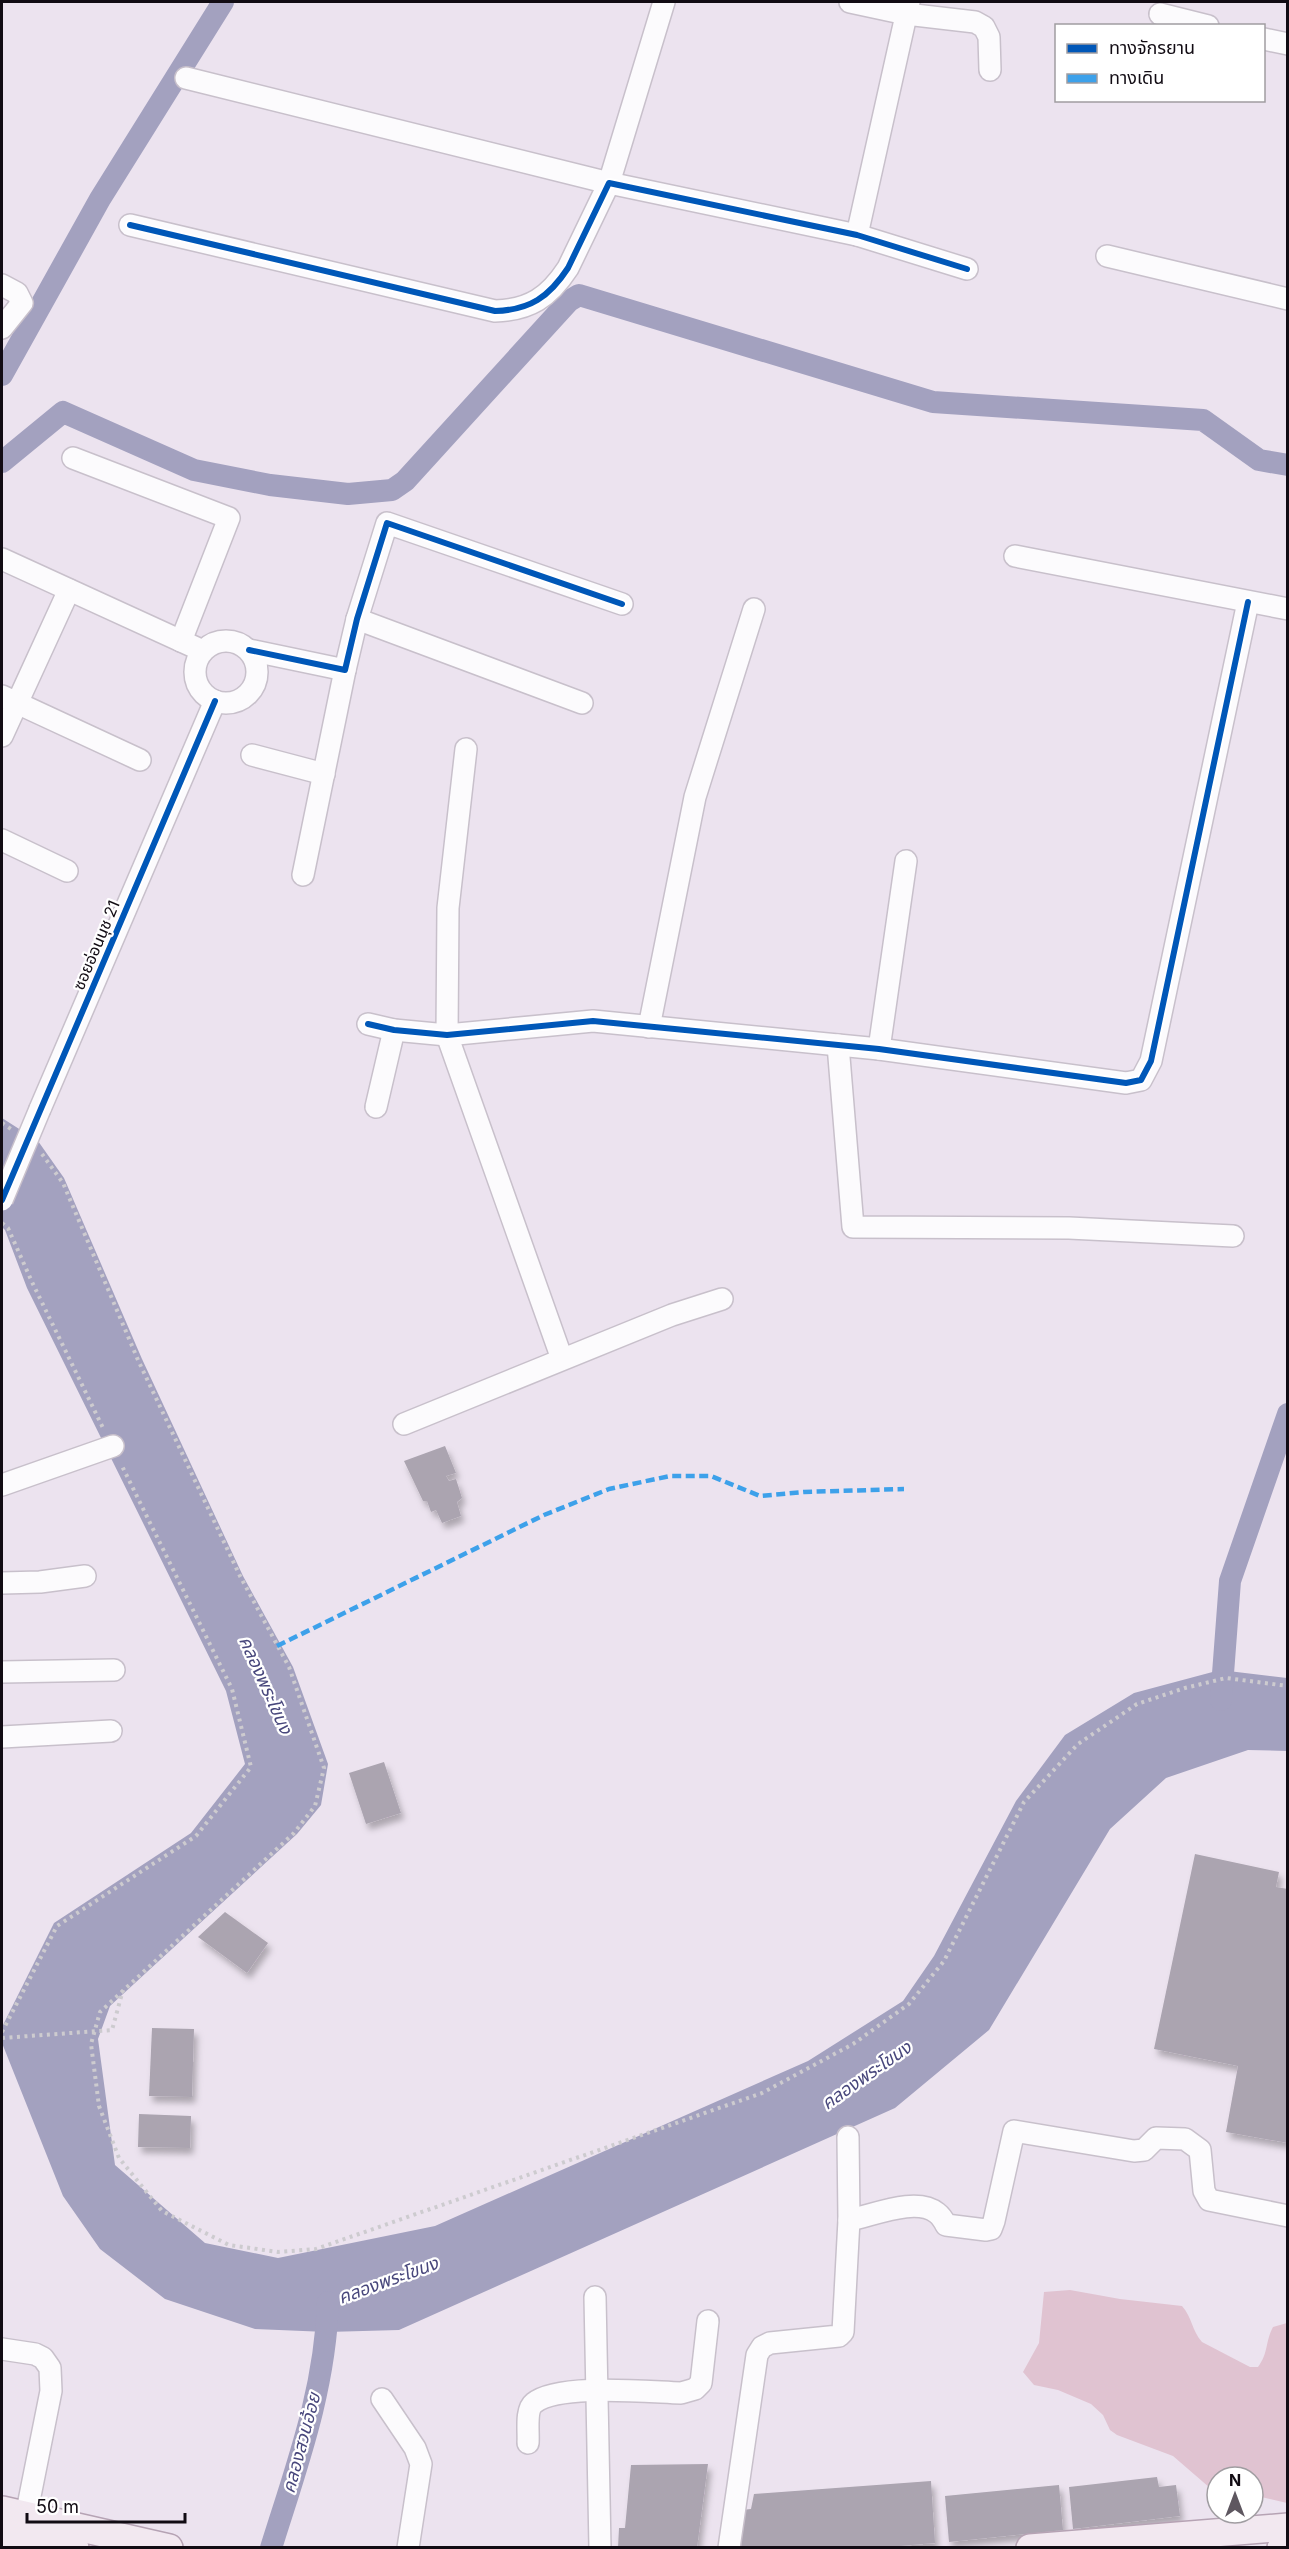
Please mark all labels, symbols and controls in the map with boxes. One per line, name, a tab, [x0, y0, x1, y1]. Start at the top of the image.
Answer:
legend	[1055, 24, 1265, 102]
text: ทางจักรยาน	[1109, 37, 1195, 58]
text: ทางเดิน	[1109, 67, 1164, 88]
street label: ซอยอ่อนนุช 21	[68, 897, 124, 993]
water label: คลองพระโขนง	[235, 1633, 297, 1738]
water label: คลองพระโขนง	[817, 2036, 916, 2114]
water label: คลองพระโขนง	[335, 2252, 442, 2308]
water label: คลองสวนอ้อย	[278, 2389, 325, 2495]
north arrow	[1205, 2465, 1265, 2525]
text: N	[1229, 2470, 1241, 2490]
scale bar	[27, 2486, 184, 2524]
text: 50 m	[36, 2496, 79, 2517]

